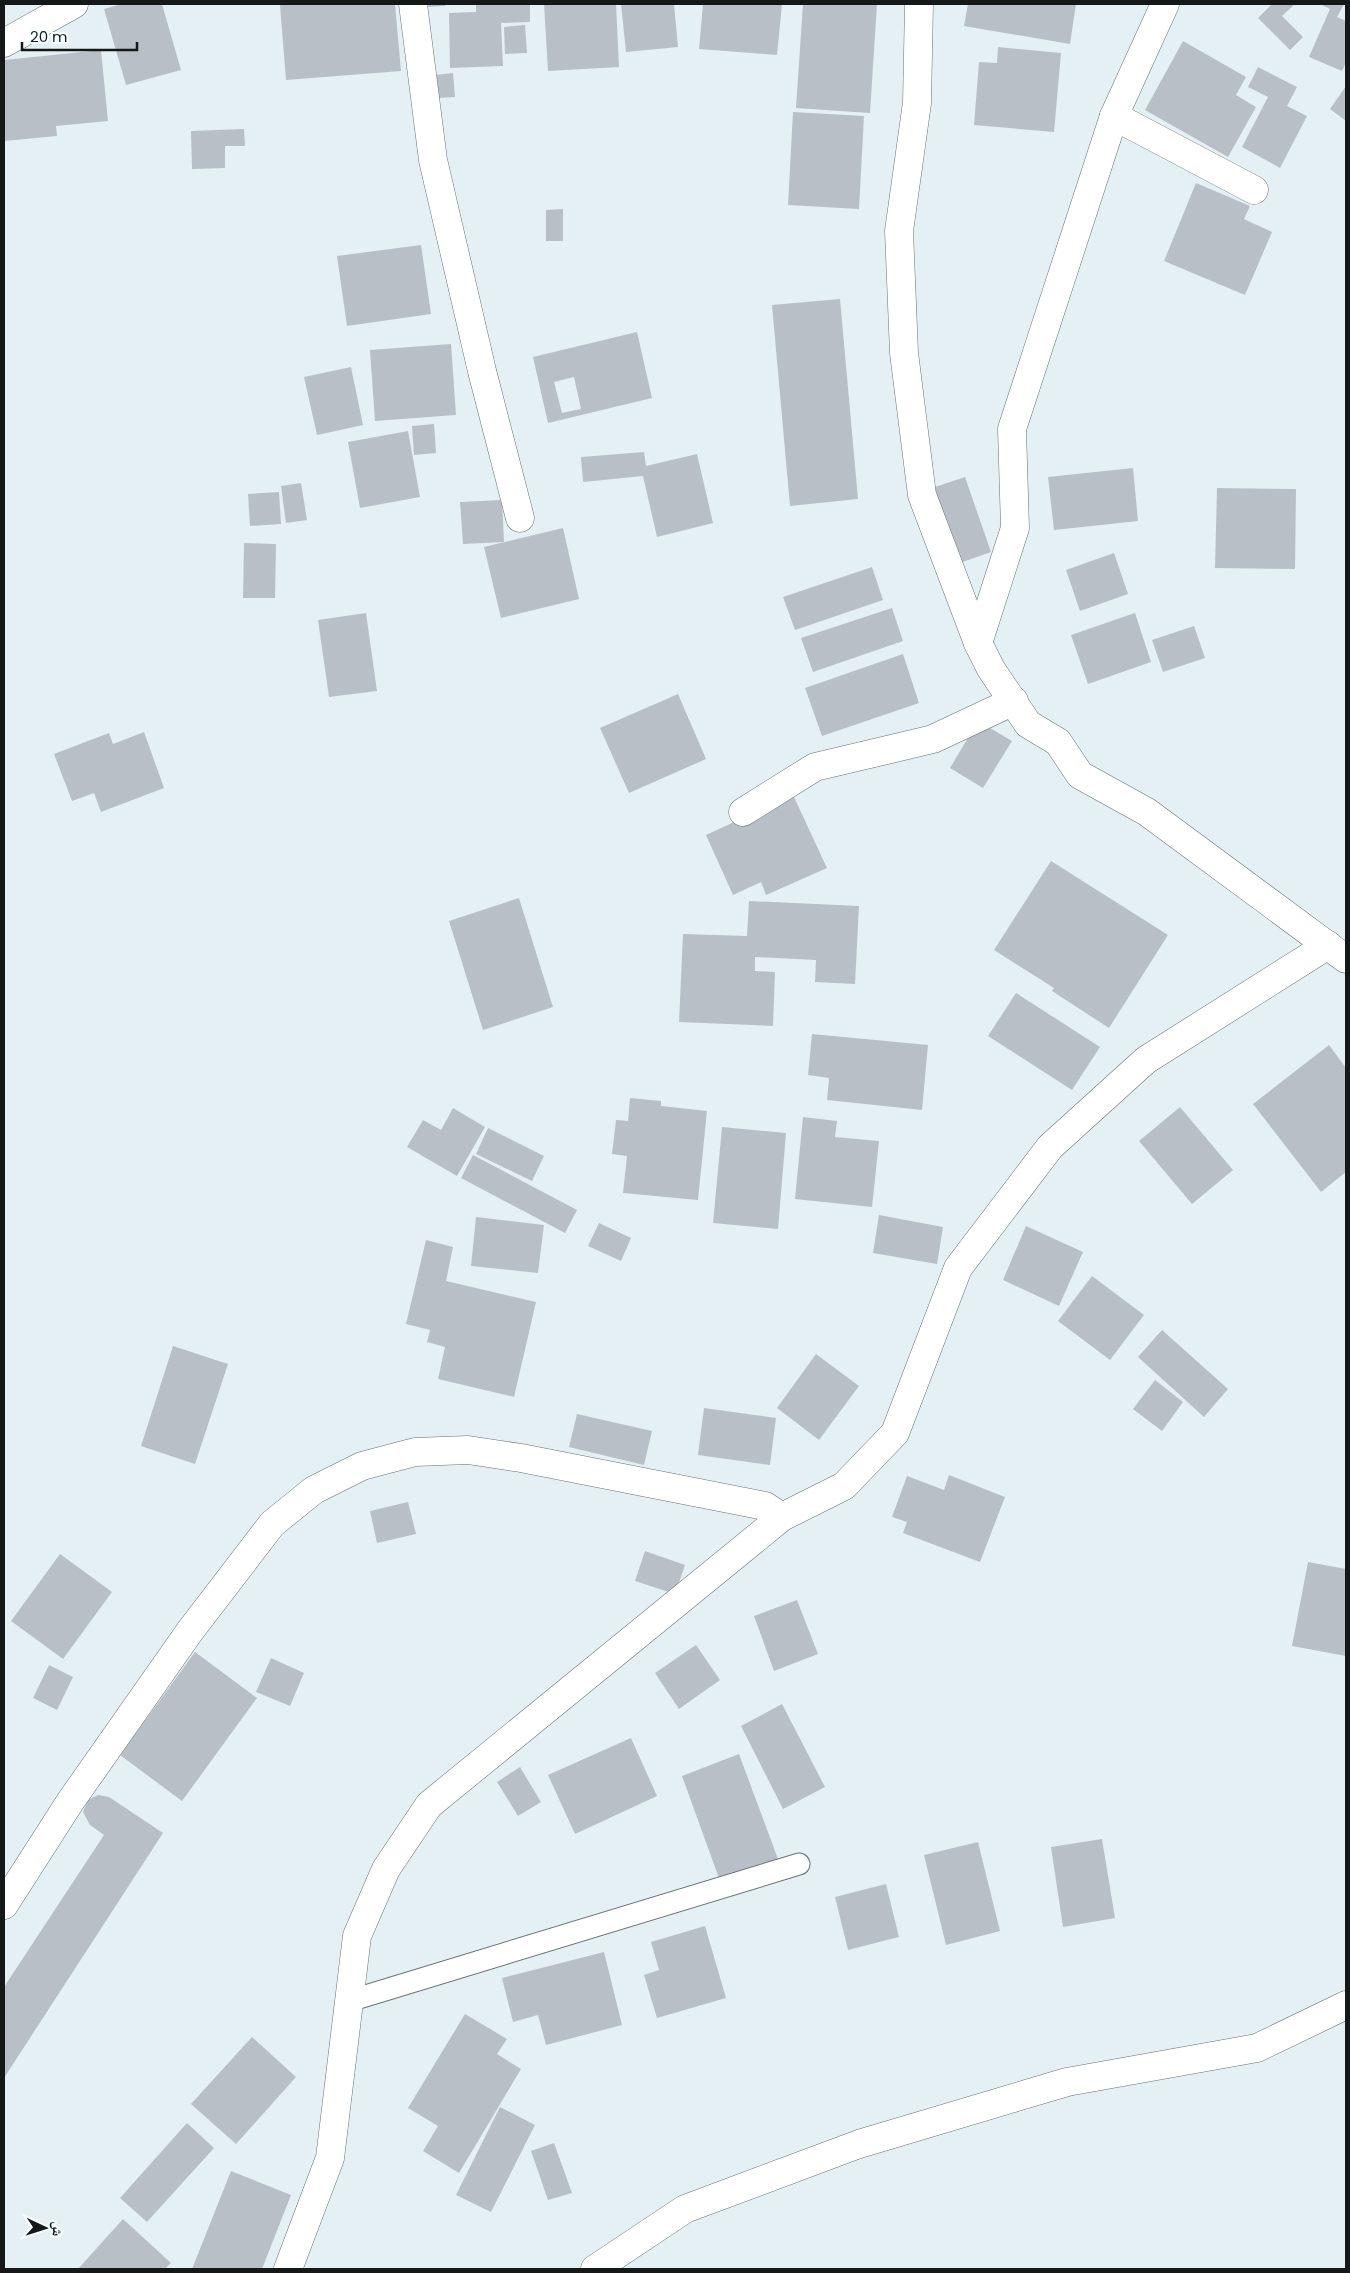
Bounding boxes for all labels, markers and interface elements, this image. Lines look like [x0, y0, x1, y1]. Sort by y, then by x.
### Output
scale bar [22, 20, 138, 52]
text: 20 m [30, 26, 68, 47]
north arrow [20, 2203, 70, 2253]
text: ش [47, 2221, 68, 2237]

